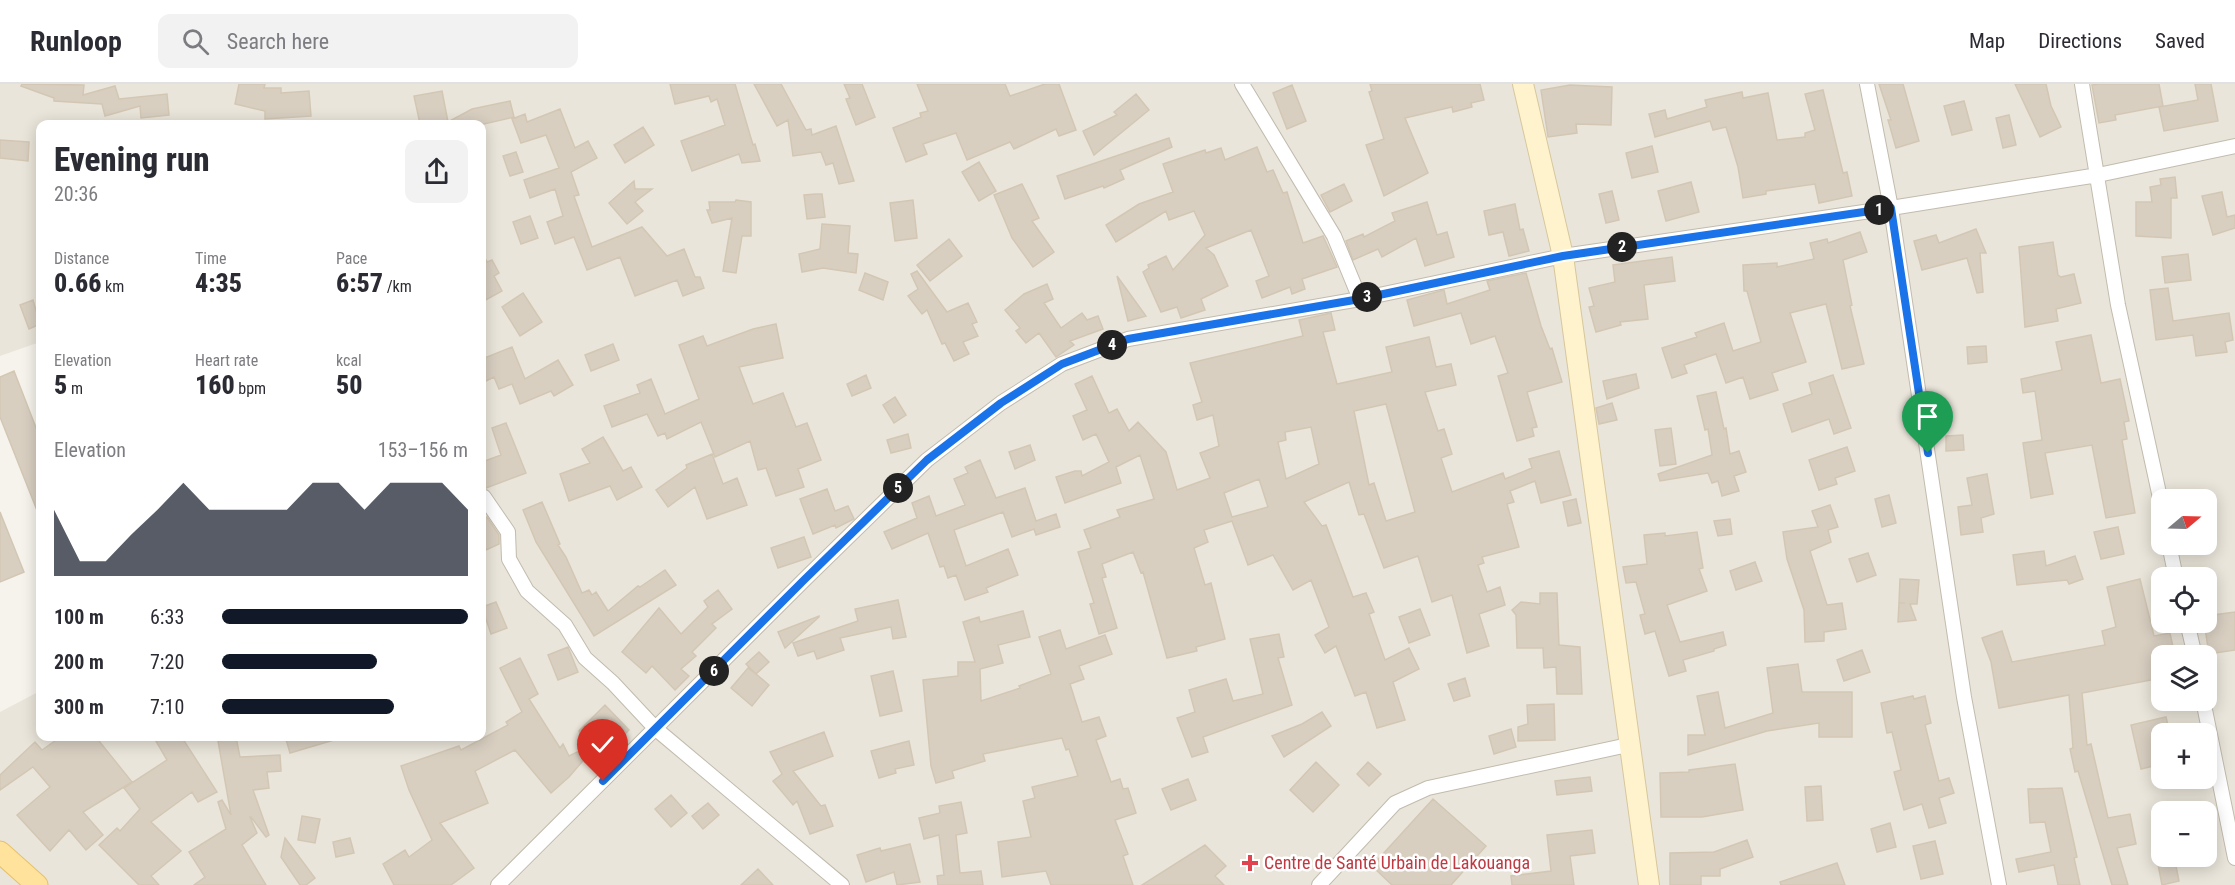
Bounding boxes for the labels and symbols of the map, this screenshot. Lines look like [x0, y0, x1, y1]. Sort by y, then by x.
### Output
pin: 1 [1864, 195, 1894, 225]
pin: 2 [1607, 232, 1637, 262]
pin: 3 [1352, 282, 1382, 312]
pin: 4 [1097, 330, 1127, 360]
pin [1902, 391, 1953, 453]
pin: 5 [883, 473, 913, 503]
north arrow [2151, 489, 2217, 555]
pin: 6 [699, 656, 729, 686]
pin [577, 719, 628, 781]
place label: Centre de Santé Urbain de Lakouanga [1264, 852, 1530, 873]
marker: Centre de Santé Urbain de Lakouanga [1241, 854, 1259, 872]

